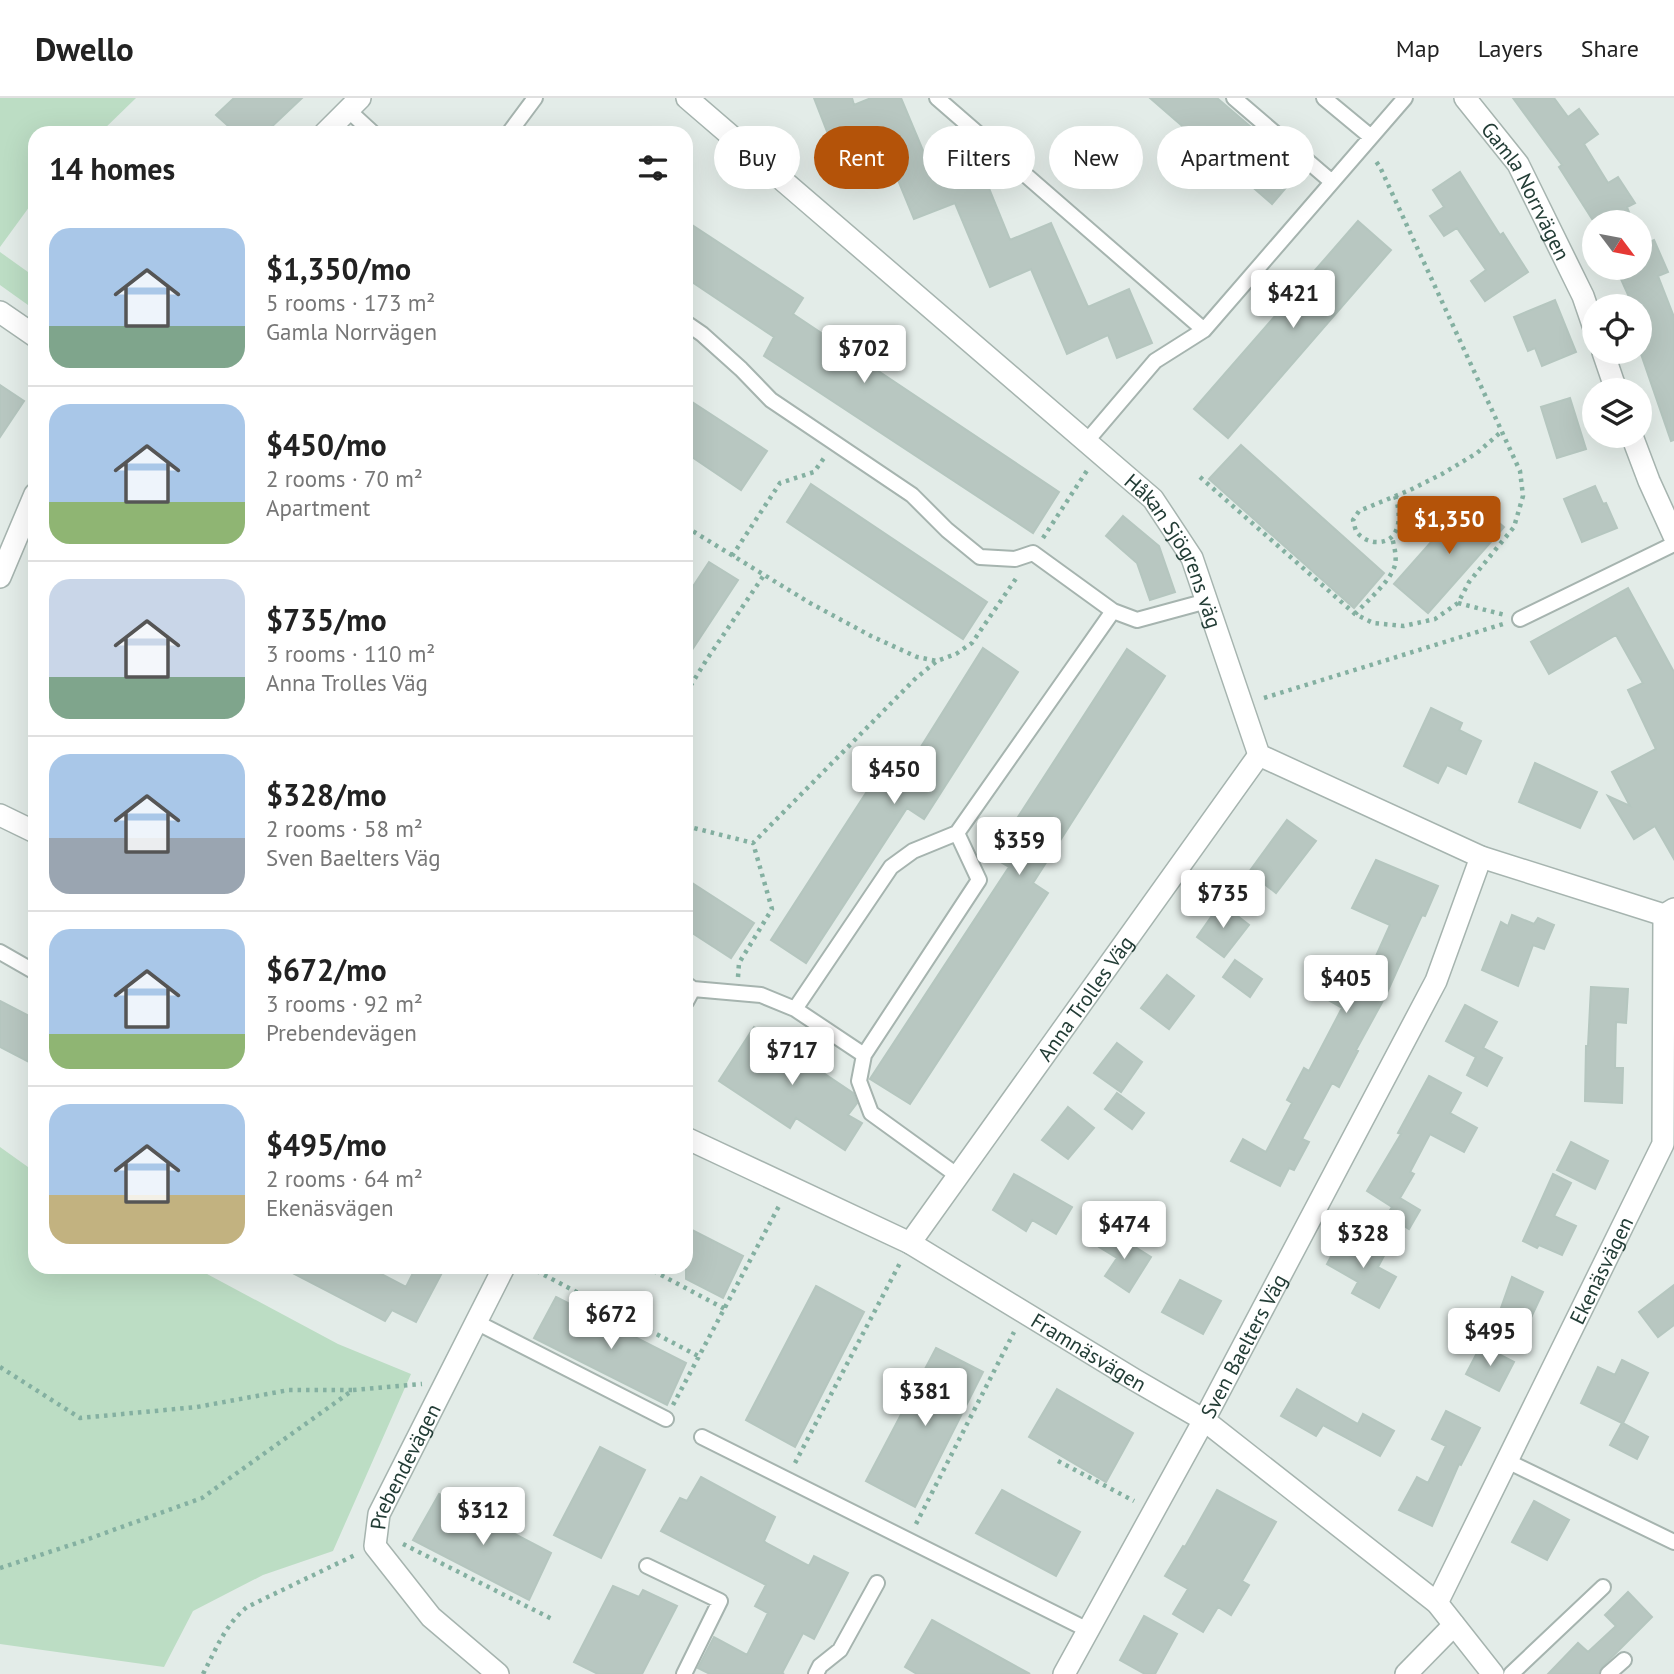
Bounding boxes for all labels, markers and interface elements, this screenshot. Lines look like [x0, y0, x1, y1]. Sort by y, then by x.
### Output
text: Dwello [35, 27, 134, 70]
text: Map [1396, 33, 1440, 64]
text: Layers [1478, 33, 1543, 64]
text: Share [1581, 33, 1639, 64]
street label: Gamla Norrvägen [1476, 116, 1577, 265]
chip: Buy [714, 126, 800, 189]
chip: Rent [814, 126, 909, 189]
chip: Filters [923, 126, 1035, 189]
chip: New [1049, 126, 1143, 189]
chip: Apartment [1157, 126, 1314, 189]
text: 14 homes [49, 149, 175, 188]
icon: filters [634, 149, 672, 187]
north arrow [1582, 210, 1652, 280]
map controls [1582, 210, 1652, 448]
text: $1,350/mo [266, 249, 411, 288]
icon: home [105, 256, 189, 340]
pin: $421 [1252, 271, 1334, 330]
text: $421 [1267, 278, 1319, 307]
text: 5 rooms · 173 m² [266, 288, 435, 317]
button: locate [1582, 294, 1652, 364]
text: Gamla Norrvägen [266, 317, 437, 346]
pin: $702 [823, 326, 905, 385]
text: $702 [838, 333, 890, 362]
button: layers [1582, 378, 1652, 448]
text: $450/mo [266, 425, 387, 464]
icon: home [105, 432, 189, 516]
text: 2 rooms · 70 m² [266, 464, 423, 493]
street label: Håkan Sjögrens väg [1119, 467, 1228, 631]
text: Apartment [266, 493, 370, 522]
pin: $1,350 [1392, 496, 1506, 556]
text: $1,350 [1413, 504, 1485, 533]
text: $735/mo [266, 600, 387, 639]
icon: home [105, 607, 189, 691]
text: 3 rooms · 110 m² [266, 639, 435, 668]
text: Anna Trolles Väg [266, 668, 428, 697]
pin: $450 [853, 746, 935, 806]
text: $450 [868, 754, 920, 783]
text: $328/mo [266, 775, 387, 814]
icon: home [105, 782, 189, 866]
text: 2 rooms · 58 m² [266, 814, 423, 843]
pin: $359 [978, 818, 1060, 877]
text: $359 [993, 825, 1045, 854]
text: Sven Baelters Väg [266, 843, 441, 872]
pin: $735 [1182, 870, 1264, 930]
text: $735 [1197, 878, 1249, 907]
street label: Anna Trolles Väg [1031, 930, 1139, 1066]
text: $672/mo [266, 950, 387, 989]
pin: $405 [1305, 956, 1387, 1015]
icon: home [105, 957, 189, 1041]
text: $405 [1320, 963, 1372, 992]
text: 3 rooms · 92 m² [266, 989, 423, 1018]
text: Prebendevägen [266, 1018, 417, 1047]
pin: $717 [751, 1028, 833, 1087]
text: $717 [766, 1035, 818, 1064]
text: $495/mo [266, 1125, 387, 1164]
icon: home [105, 1132, 189, 1216]
text: 2 rooms · 64 m² [266, 1164, 423, 1193]
text: Ekenäsvägen [266, 1193, 394, 1222]
pin: $474 [1083, 1202, 1165, 1261]
text: $474 [1098, 1209, 1150, 1238]
pin: $328 [1322, 1210, 1404, 1270]
street label: Ekenäsvägen [1563, 1212, 1639, 1328]
text: $328 [1337, 1218, 1389, 1247]
street label: Sven Baelters Väg [1194, 1269, 1292, 1423]
pin: $672 [570, 1292, 652, 1351]
text: $672 [585, 1299, 637, 1328]
street label: Framnäsvägen [1026, 1307, 1152, 1397]
pin: $495 [1449, 1308, 1531, 1368]
text: $495 [1464, 1316, 1516, 1345]
pin: $381 [884, 1368, 966, 1428]
text: $381 [899, 1376, 951, 1405]
street label: Prebendevägen [364, 1399, 446, 1531]
pin: $312 [442, 1488, 524, 1547]
text: $312 [457, 1495, 509, 1524]

